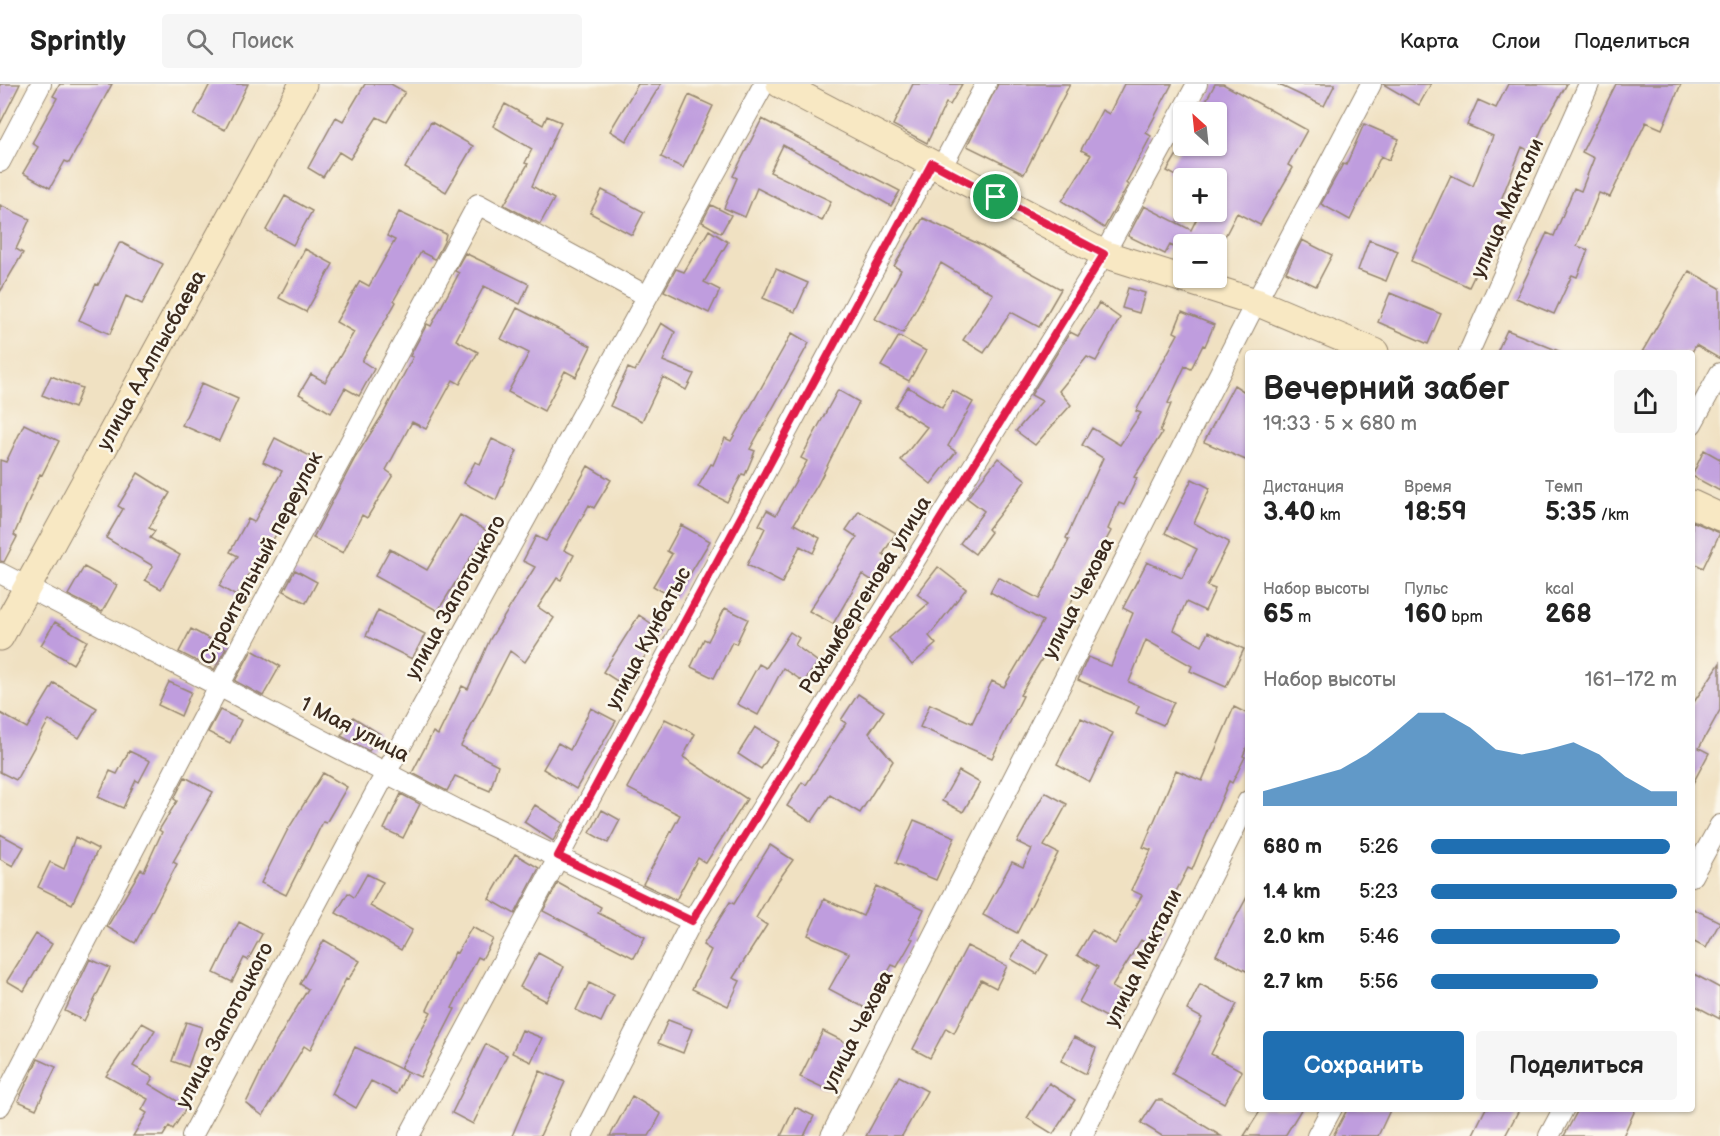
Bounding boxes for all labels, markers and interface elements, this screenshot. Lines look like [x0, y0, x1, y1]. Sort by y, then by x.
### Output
search box [162, 14, 582, 68]
text: Sprintly [30, 25, 126, 58]
icon: search [183, 25, 216, 58]
text: Поиск [231, 28, 294, 55]
text: Карта [1400, 29, 1459, 54]
text: Слои [1492, 29, 1541, 54]
text: Поделиться [1574, 29, 1690, 54]
north arrow [1173, 102, 1227, 156]
map controls [1173, 102, 1227, 288]
street label: улица Мактали [1465, 134, 1549, 282]
button: + [1173, 168, 1227, 222]
pin [970, 171, 1021, 222]
icon: arrive [979, 180, 1012, 213]
button: − [1173, 234, 1227, 288]
street label: улица А.Алпысбаева [92, 265, 212, 455]
text: Вечерний забег [1263, 369, 1510, 409]
button: share [1614, 370, 1677, 433]
text: 19:33 · 5 × 680 m [1263, 412, 1417, 436]
street label: Строительный переулок [195, 447, 328, 669]
text: Дистанция [1263, 478, 1344, 497]
text: Время [1404, 478, 1452, 497]
text: Темп [1545, 478, 1583, 497]
street label: Рахымбергенова улица [794, 491, 937, 699]
text: 3.40 [1263, 497, 1315, 528]
text: 18:59 [1404, 497, 1467, 528]
text: 5:35 [1545, 497, 1596, 528]
text: km [1315, 506, 1341, 525]
text: /km [1596, 506, 1629, 525]
street label: улица Запотоцкого [400, 511, 511, 684]
street label: улица Чехова [1037, 533, 1120, 663]
street label: улица Кунбатыс [600, 563, 697, 714]
text: Набор высоты [1263, 580, 1370, 599]
text: Пульс [1404, 580, 1448, 599]
text: kcal [1545, 580, 1574, 599]
text: 65 [1263, 599, 1294, 630]
text: 160 [1404, 599, 1447, 630]
text: 268 [1545, 599, 1592, 630]
text: m [1294, 608, 1311, 627]
text: bpm [1447, 608, 1483, 627]
text: Набор высоты [1263, 668, 1396, 692]
text: 161–172 m [1585, 668, 1677, 692]
street label: 1 Мая улица [296, 691, 414, 768]
text: 680 m [1263, 835, 1322, 859]
text: 5:26 [1359, 835, 1399, 859]
text: 1.4 km [1263, 880, 1321, 904]
text: 5:23 [1359, 880, 1398, 904]
street label: улица Мактали [1099, 885, 1188, 1031]
text: 2.0 km [1263, 925, 1325, 949]
text: 5:46 [1359, 925, 1399, 949]
street label: улица Запотоцкого [170, 938, 279, 1112]
street label: улица Чехова [816, 966, 899, 1096]
text: 2.7 km [1263, 970, 1323, 994]
text: 5:56 [1359, 970, 1398, 994]
button: Сохранить [1263, 1031, 1464, 1100]
button: Поделиться [1476, 1031, 1677, 1100]

